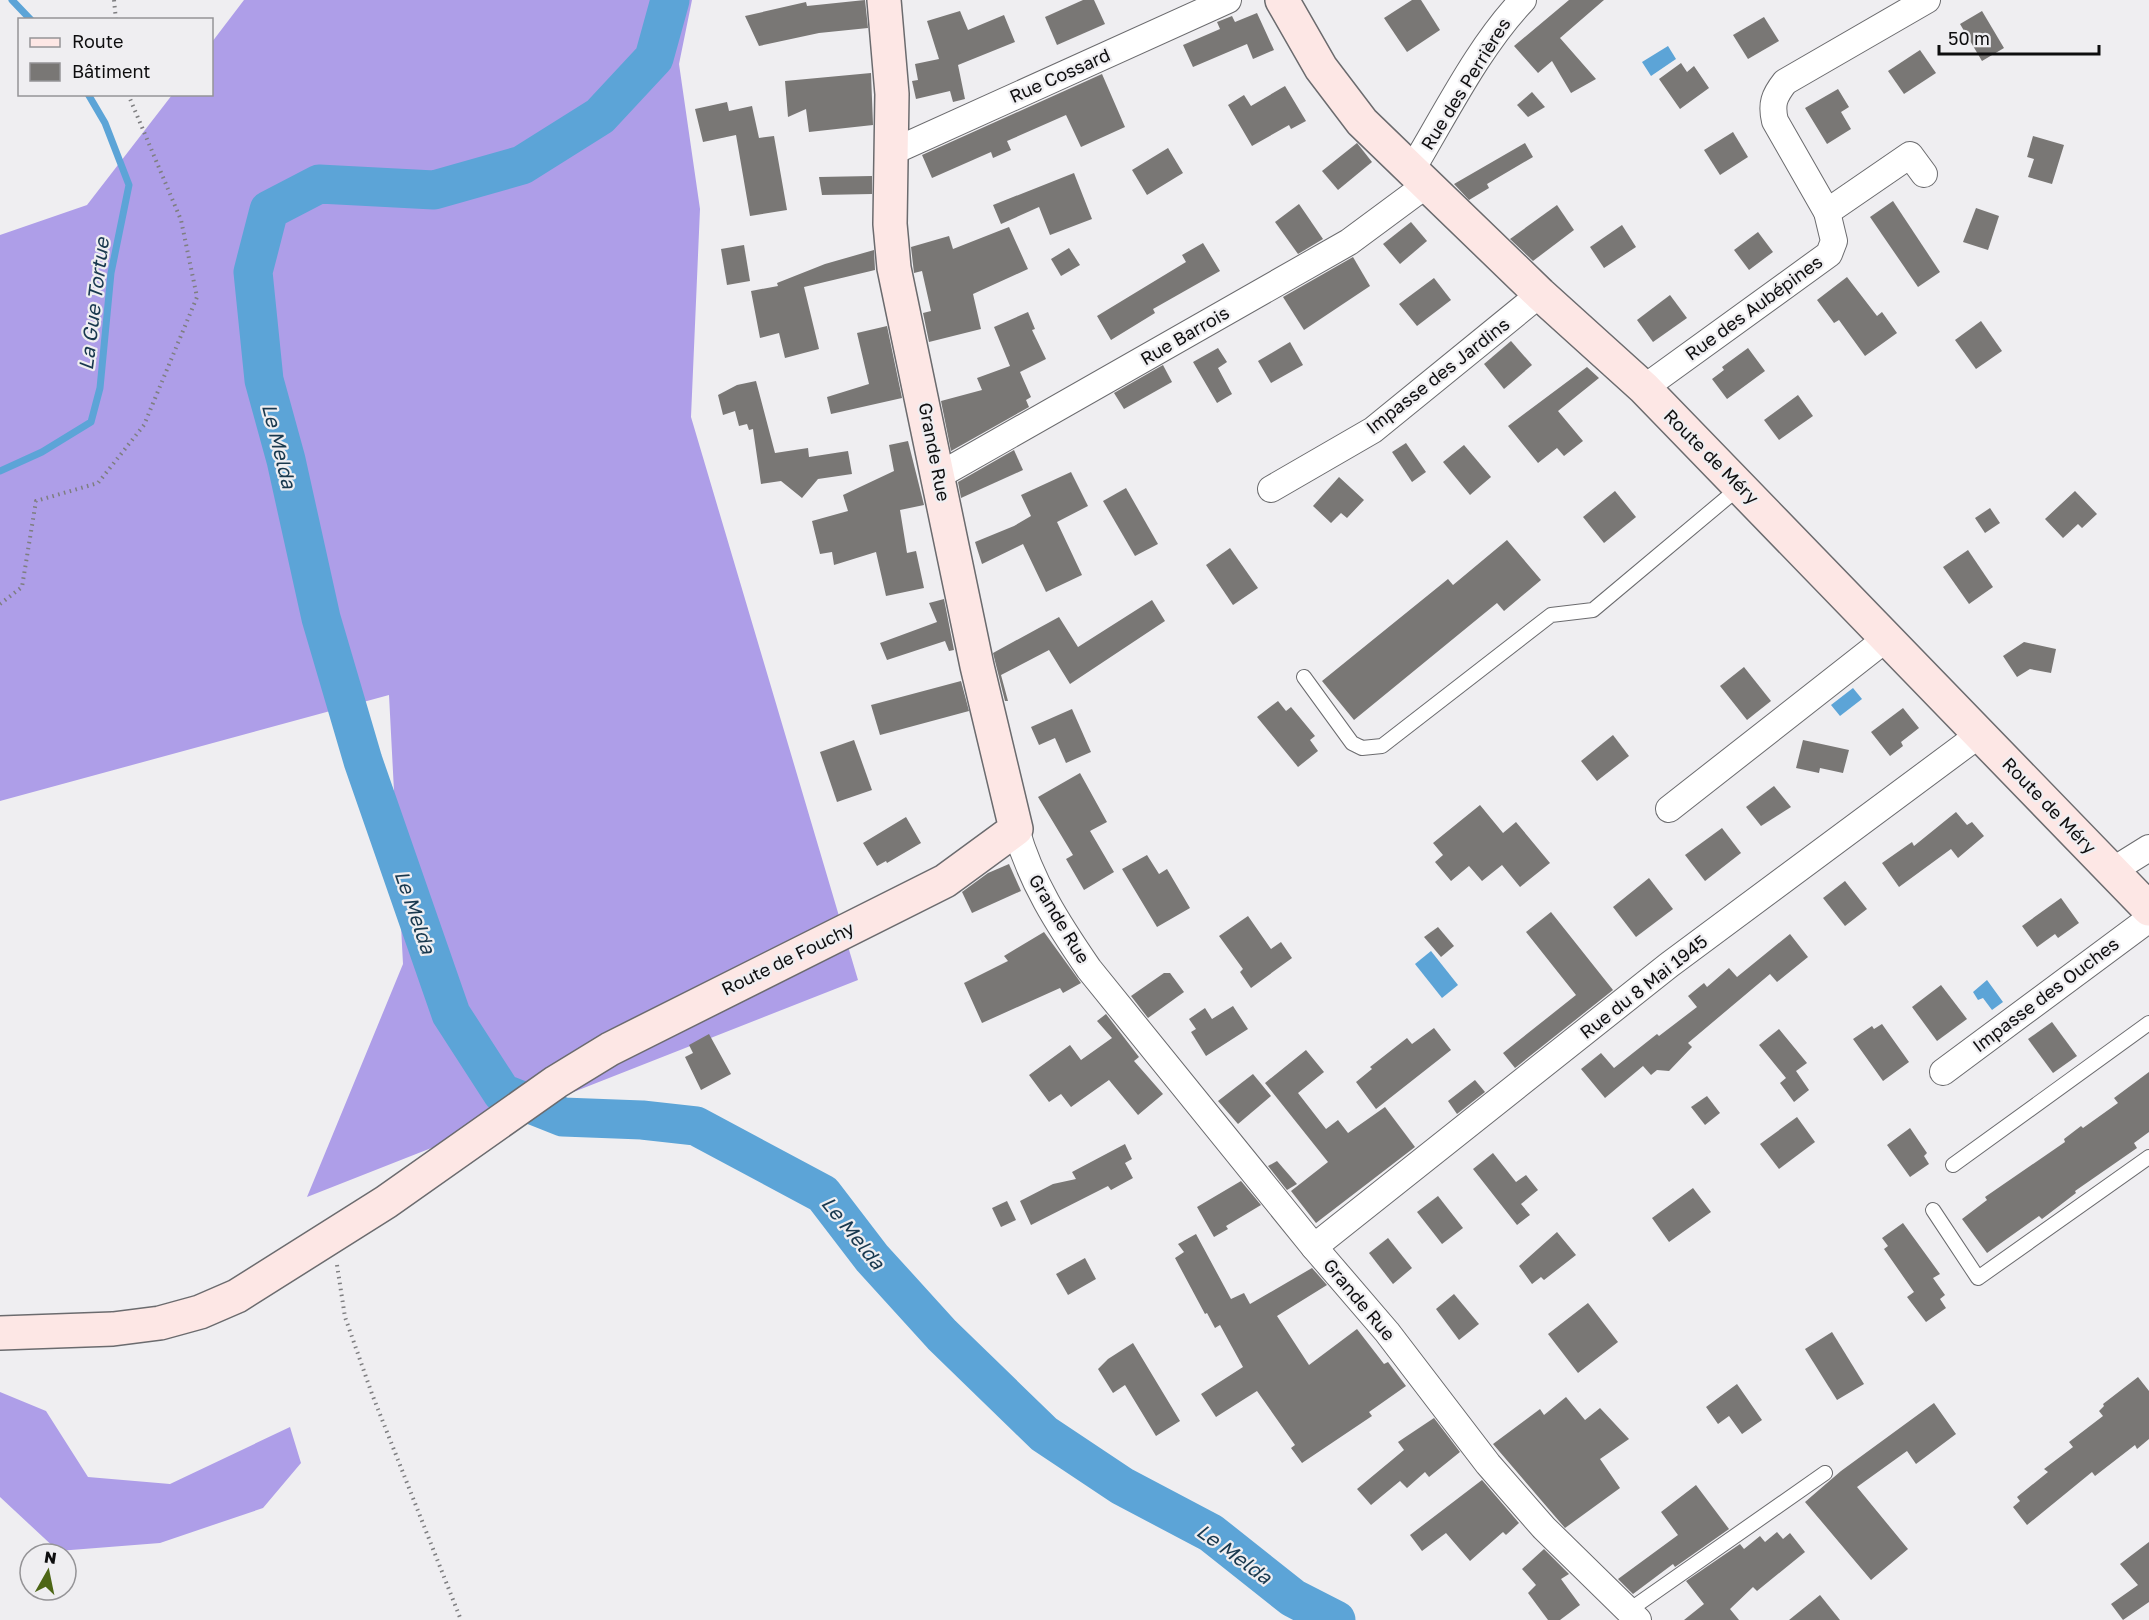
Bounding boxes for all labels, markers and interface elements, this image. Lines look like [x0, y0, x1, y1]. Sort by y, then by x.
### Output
street label: Rue des Perrières [1416, 13, 1515, 154]
legend [18, 18, 213, 96]
scale bar [1939, 18, 2100, 56]
text: 50 m [1948, 27, 1990, 49]
text: Route [72, 30, 123, 52]
street label: Rue Cossard [1006, 43, 1113, 107]
text: Bâtiment [72, 60, 151, 82]
water label: La Gue Tortue [73, 235, 113, 371]
street label: Rue des Aubépines [1680, 250, 1826, 364]
street label: Rue Barrois [1136, 301, 1233, 369]
street label: Impasse des Jardins [1361, 312, 1513, 438]
water label: Le Melda [258, 401, 302, 491]
street label: Grande Rue [915, 401, 955, 503]
street label: Route de Méry [1660, 404, 1764, 508]
street label: Route de Méry [1998, 753, 2101, 858]
water label: Le Melda [391, 867, 442, 957]
street label: Grande Rue [1025, 870, 1095, 967]
street label: Route de Fouchy [718, 916, 857, 1000]
street label: Rue du 8 Mai 1945 [1575, 930, 1711, 1043]
street label: Impasse des Ouches [1968, 932, 2123, 1056]
water label: Le Melda [817, 1191, 891, 1274]
street label: Grande Rue [1319, 1254, 1400, 1345]
water label: Le Melda [1193, 1518, 1277, 1589]
north arrow [18, 1542, 78, 1602]
text: N [43, 1546, 58, 1568]

